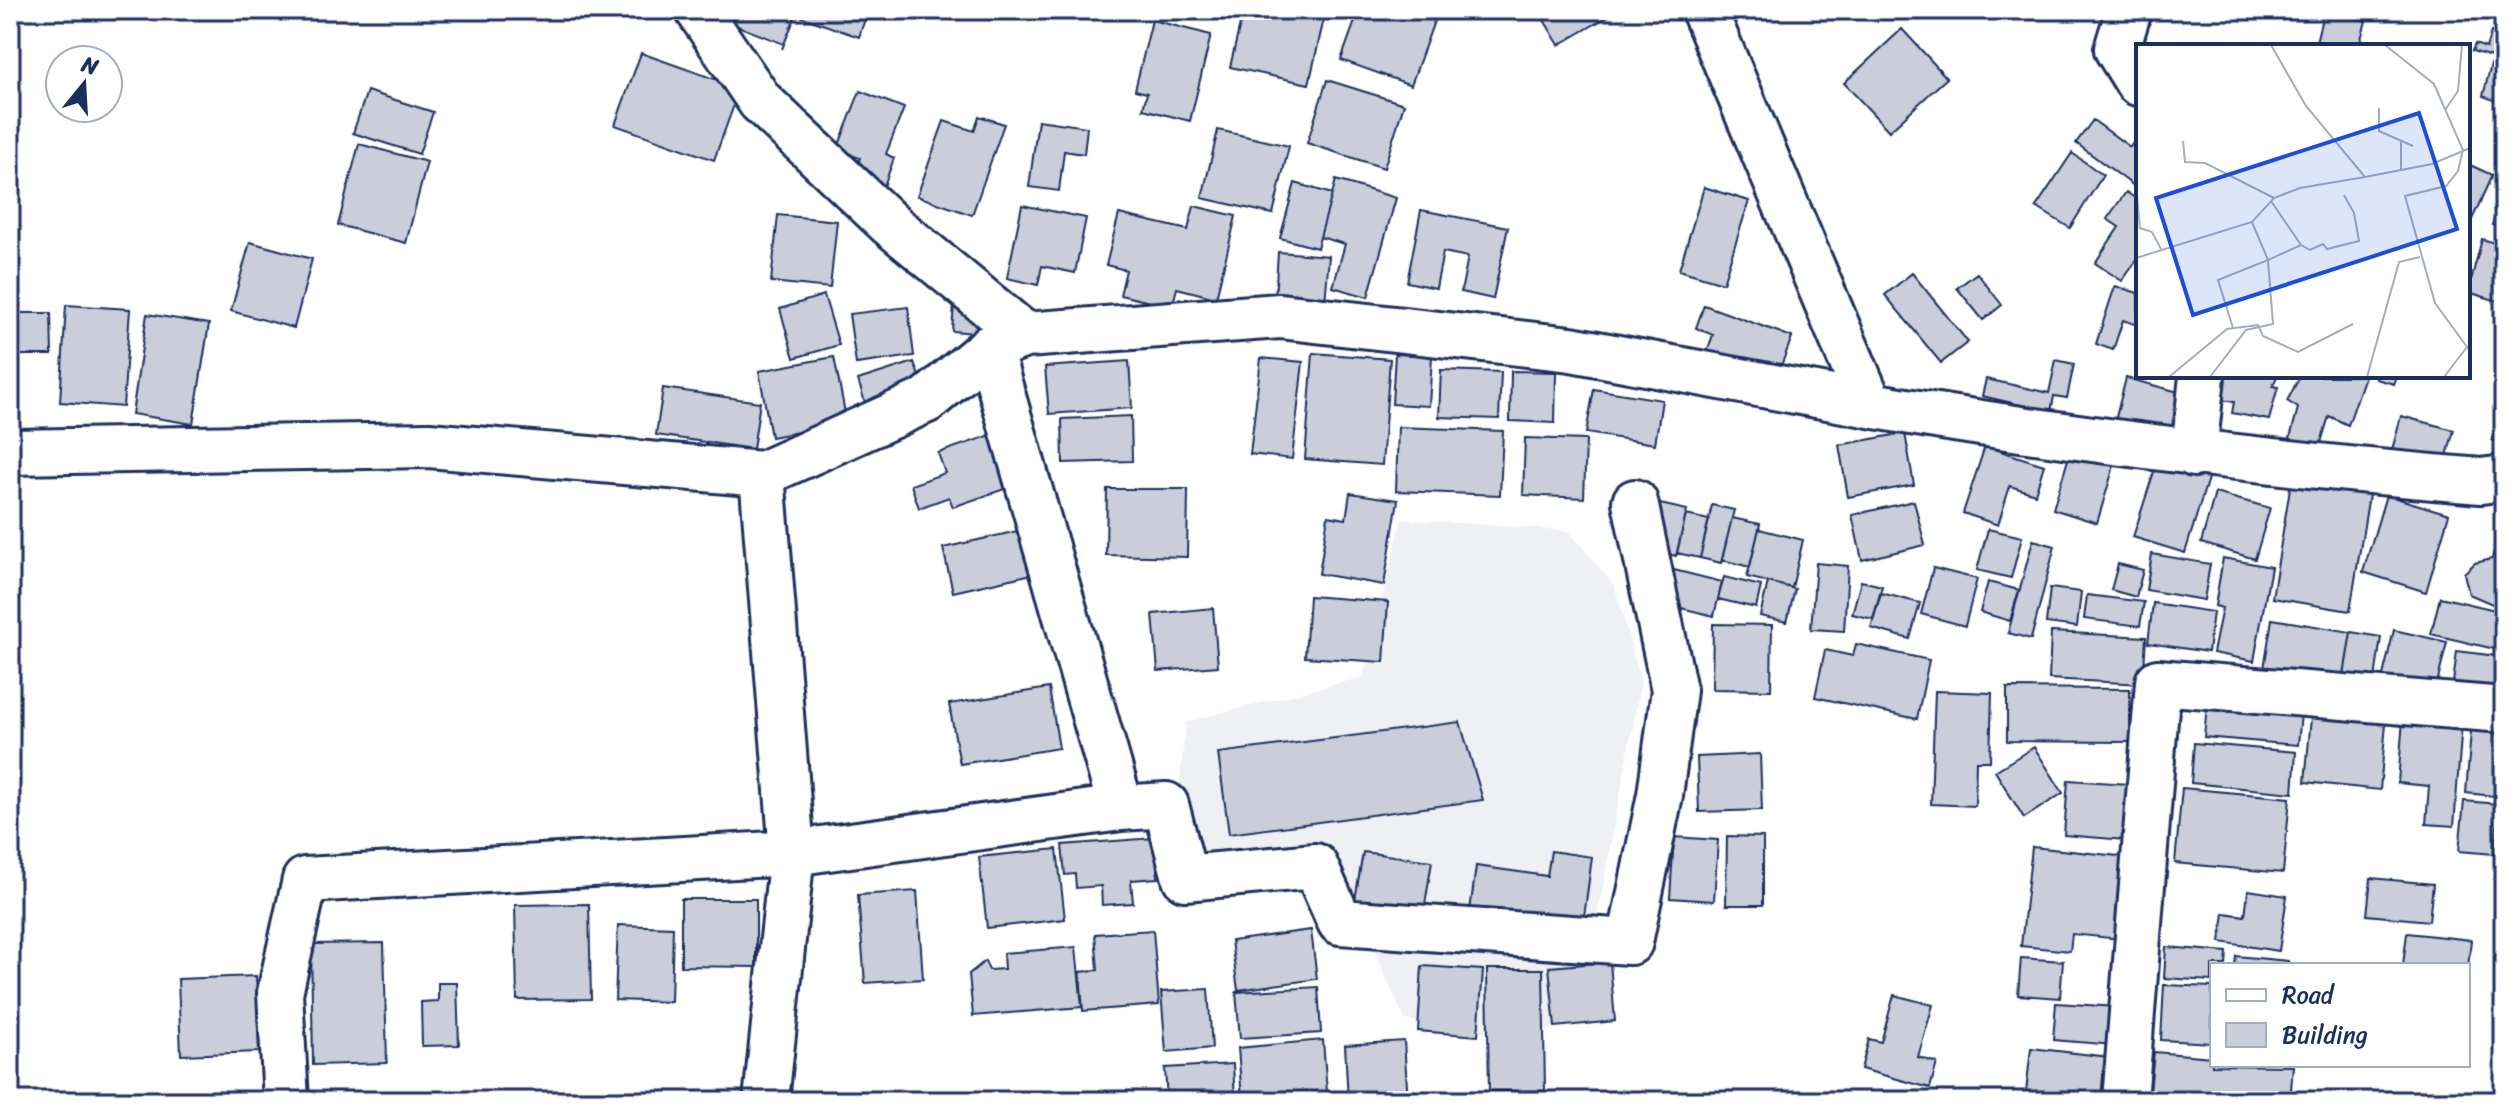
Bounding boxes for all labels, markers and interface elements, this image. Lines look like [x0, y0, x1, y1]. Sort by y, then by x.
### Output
north arrow [44, 44, 124, 124]
text: N [76, 44, 104, 87]
inset map [2136, 44, 2470, 378]
legend [2210, 963, 2470, 1067]
text: Road [2282, 974, 2336, 1016]
text: Building [2282, 1014, 2368, 1056]

